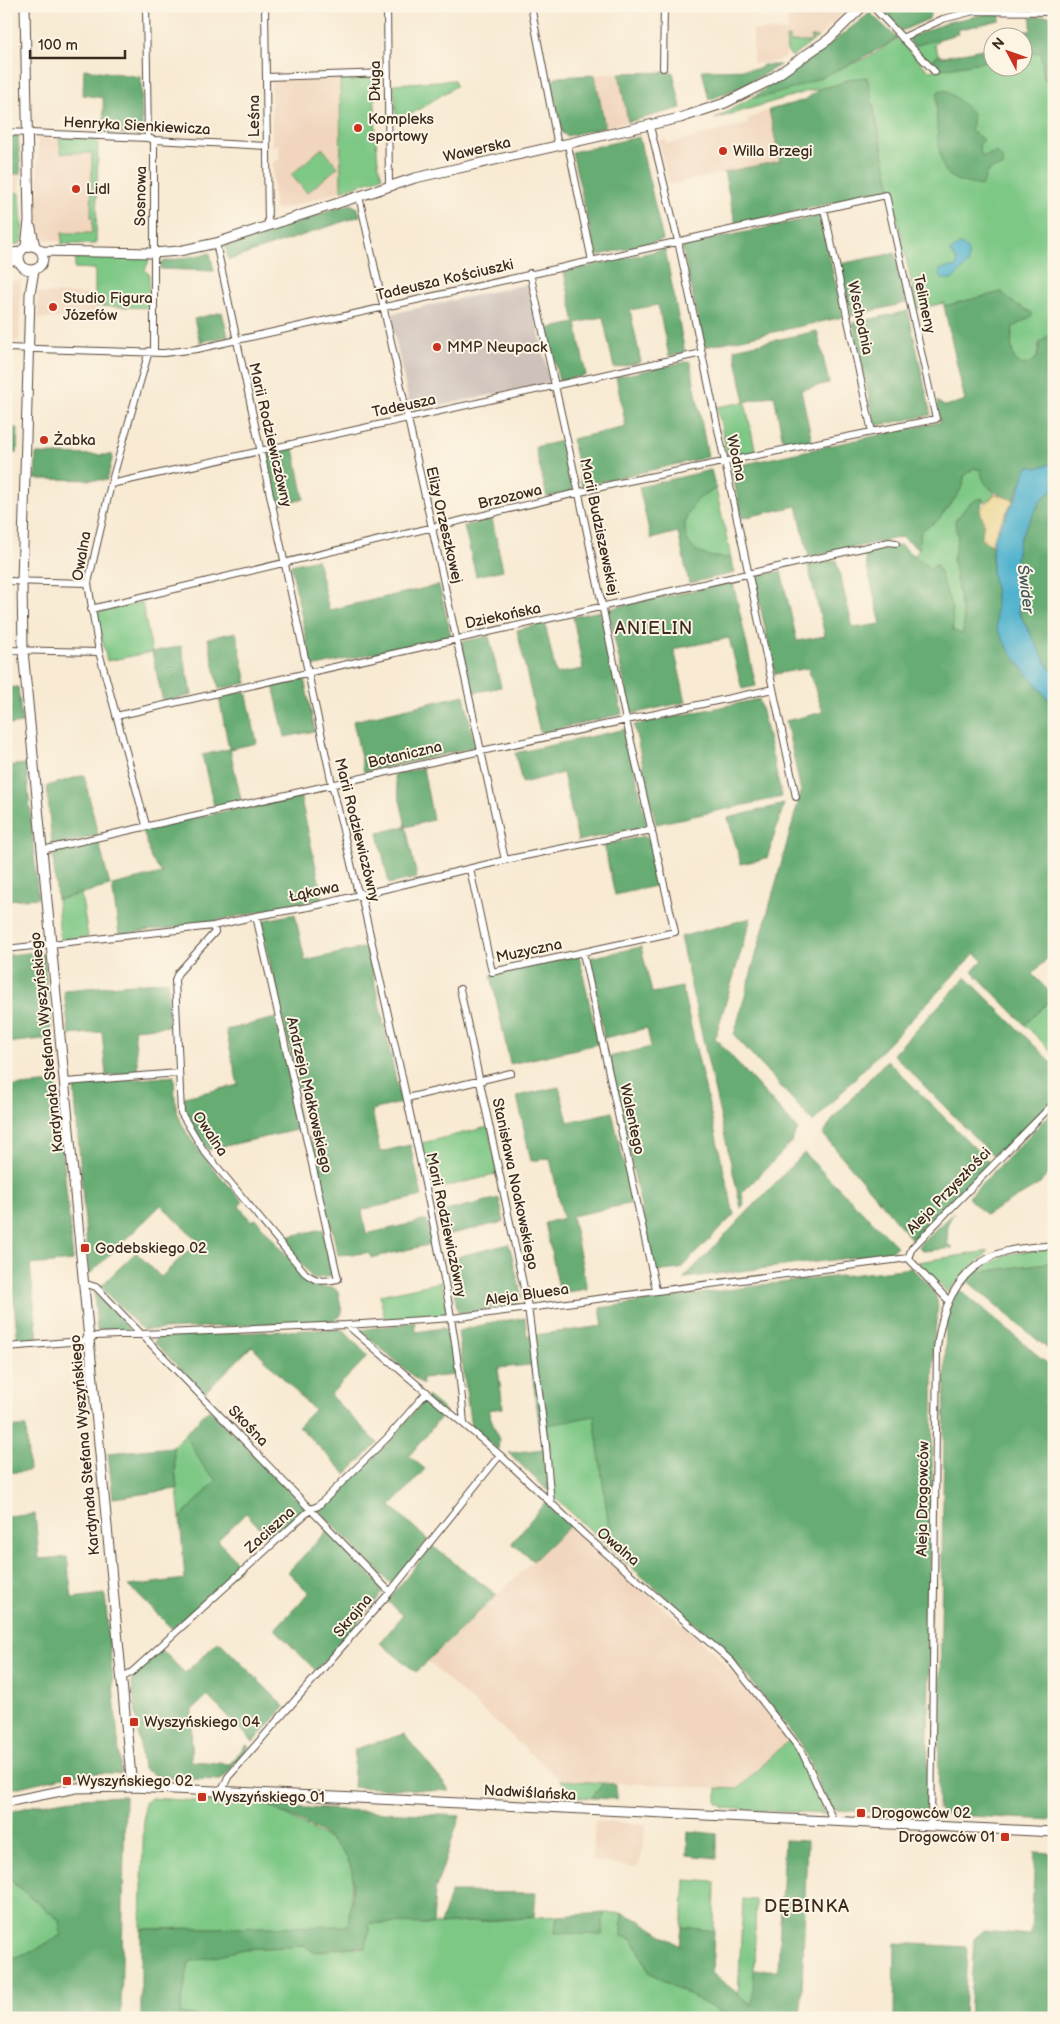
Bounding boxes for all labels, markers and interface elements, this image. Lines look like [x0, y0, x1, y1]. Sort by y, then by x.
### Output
scale bar [30, 28, 125, 60]
north arrow [982, 28, 1032, 78]
text: N [989, 34, 1008, 53]
text: 100 m [38, 36, 78, 55]
street label: Długa [366, 60, 385, 102]
street label: Leśna [245, 95, 264, 137]
place label: Kompleks sportowy [368, 110, 435, 146]
street label: Henryka Sienkiewicza [63, 113, 211, 139]
marker: Kompleks sportowy [352, 122, 364, 134]
street label: Wawerska [441, 133, 513, 167]
place label: Willa Brzegi [733, 142, 813, 161]
marker: Willa Brzegi [717, 145, 729, 157]
street label: Sosnowa [131, 166, 151, 226]
place label: Lidl [86, 180, 110, 199]
marker: Lidl [70, 183, 82, 195]
street label: Tadeusza Kościuszki [374, 255, 516, 305]
street label: Telimeny [908, 273, 940, 335]
street label: Wschodnia [843, 279, 877, 357]
place label: Studio Figura Józefów [63, 289, 153, 325]
marker: Studio Figura Józefów [47, 301, 59, 313]
place label: MMP Neupack [447, 338, 548, 357]
marker: MMP Neupack [431, 341, 443, 353]
street label: Marii Rodziewiczówny [244, 361, 296, 509]
street label: Tadeusza [370, 390, 438, 422]
place label: Żabka [53, 431, 96, 450]
street label: Wodna [722, 433, 750, 483]
marker: Żabka [38, 434, 50, 446]
street label: Marii Budziszewskiej [575, 457, 623, 597]
street label: Elizy Orzeszkowej [421, 465, 467, 585]
street label: Brzozowa [476, 480, 544, 514]
street label: Owalna [68, 530, 96, 582]
water label: Świder [1013, 563, 1040, 616]
street label: Dziekońska [463, 599, 543, 633]
district label: ANIELIN [615, 618, 693, 639]
street label: Botaniczna [366, 737, 444, 773]
street label: Marii Rodziewiczówny [330, 756, 384, 904]
street label: Łąkowa [287, 877, 341, 907]
street label: Kardynała Stefana Wyszyńskiego [26, 931, 68, 1153]
street label: Muzyczna [494, 935, 564, 967]
street label: Andrzeja Małkowskiego [282, 1015, 336, 1175]
street label: Walentego [615, 1082, 649, 1156]
street label: Stanisława Noakowskiego [488, 1096, 542, 1272]
street label: Owalna [188, 1108, 232, 1160]
street label: Aleja Przyszłości [903, 1143, 995, 1239]
street label: Marii Rodziewiczówny [421, 1151, 471, 1299]
place label: Godebskiego 02 [95, 1239, 207, 1258]
marker: Godebskiego 02 [79, 1242, 91, 1254]
street label: Aleja Bluesa [484, 1280, 570, 1310]
street label: Kardynała Stefana Wyszyńskiego [66, 1334, 104, 1556]
street label: Skośna [224, 1401, 272, 1451]
street label: Aleja Drogowców [912, 1441, 934, 1557]
street label: Zaciszna [240, 1503, 299, 1558]
street label: Owalna [593, 1524, 643, 1570]
street label: Skrajna [329, 1591, 377, 1641]
place label: Wyszyńskiego 04 [144, 1713, 260, 1732]
marker: Wyszyńskiego 04 [128, 1716, 140, 1728]
place label: Wyszyńskiego 02 [77, 1772, 193, 1791]
marker: Wyszyńskiego 02 [61, 1775, 73, 1787]
street label: Nadwiślańska [483, 1781, 577, 1805]
place label: Wyszyńskiego 01 [212, 1788, 325, 1807]
marker: Wyszyńskiego 01 [196, 1791, 208, 1803]
place label: Drogowców 02 [871, 1804, 971, 1823]
marker: Drogowców 02 [855, 1807, 867, 1819]
place label: Drogowców 01 [898, 1828, 995, 1847]
marker: Drogowców 01 [999, 1831, 1011, 1843]
district label: DĘBINKA [764, 1896, 850, 1917]

